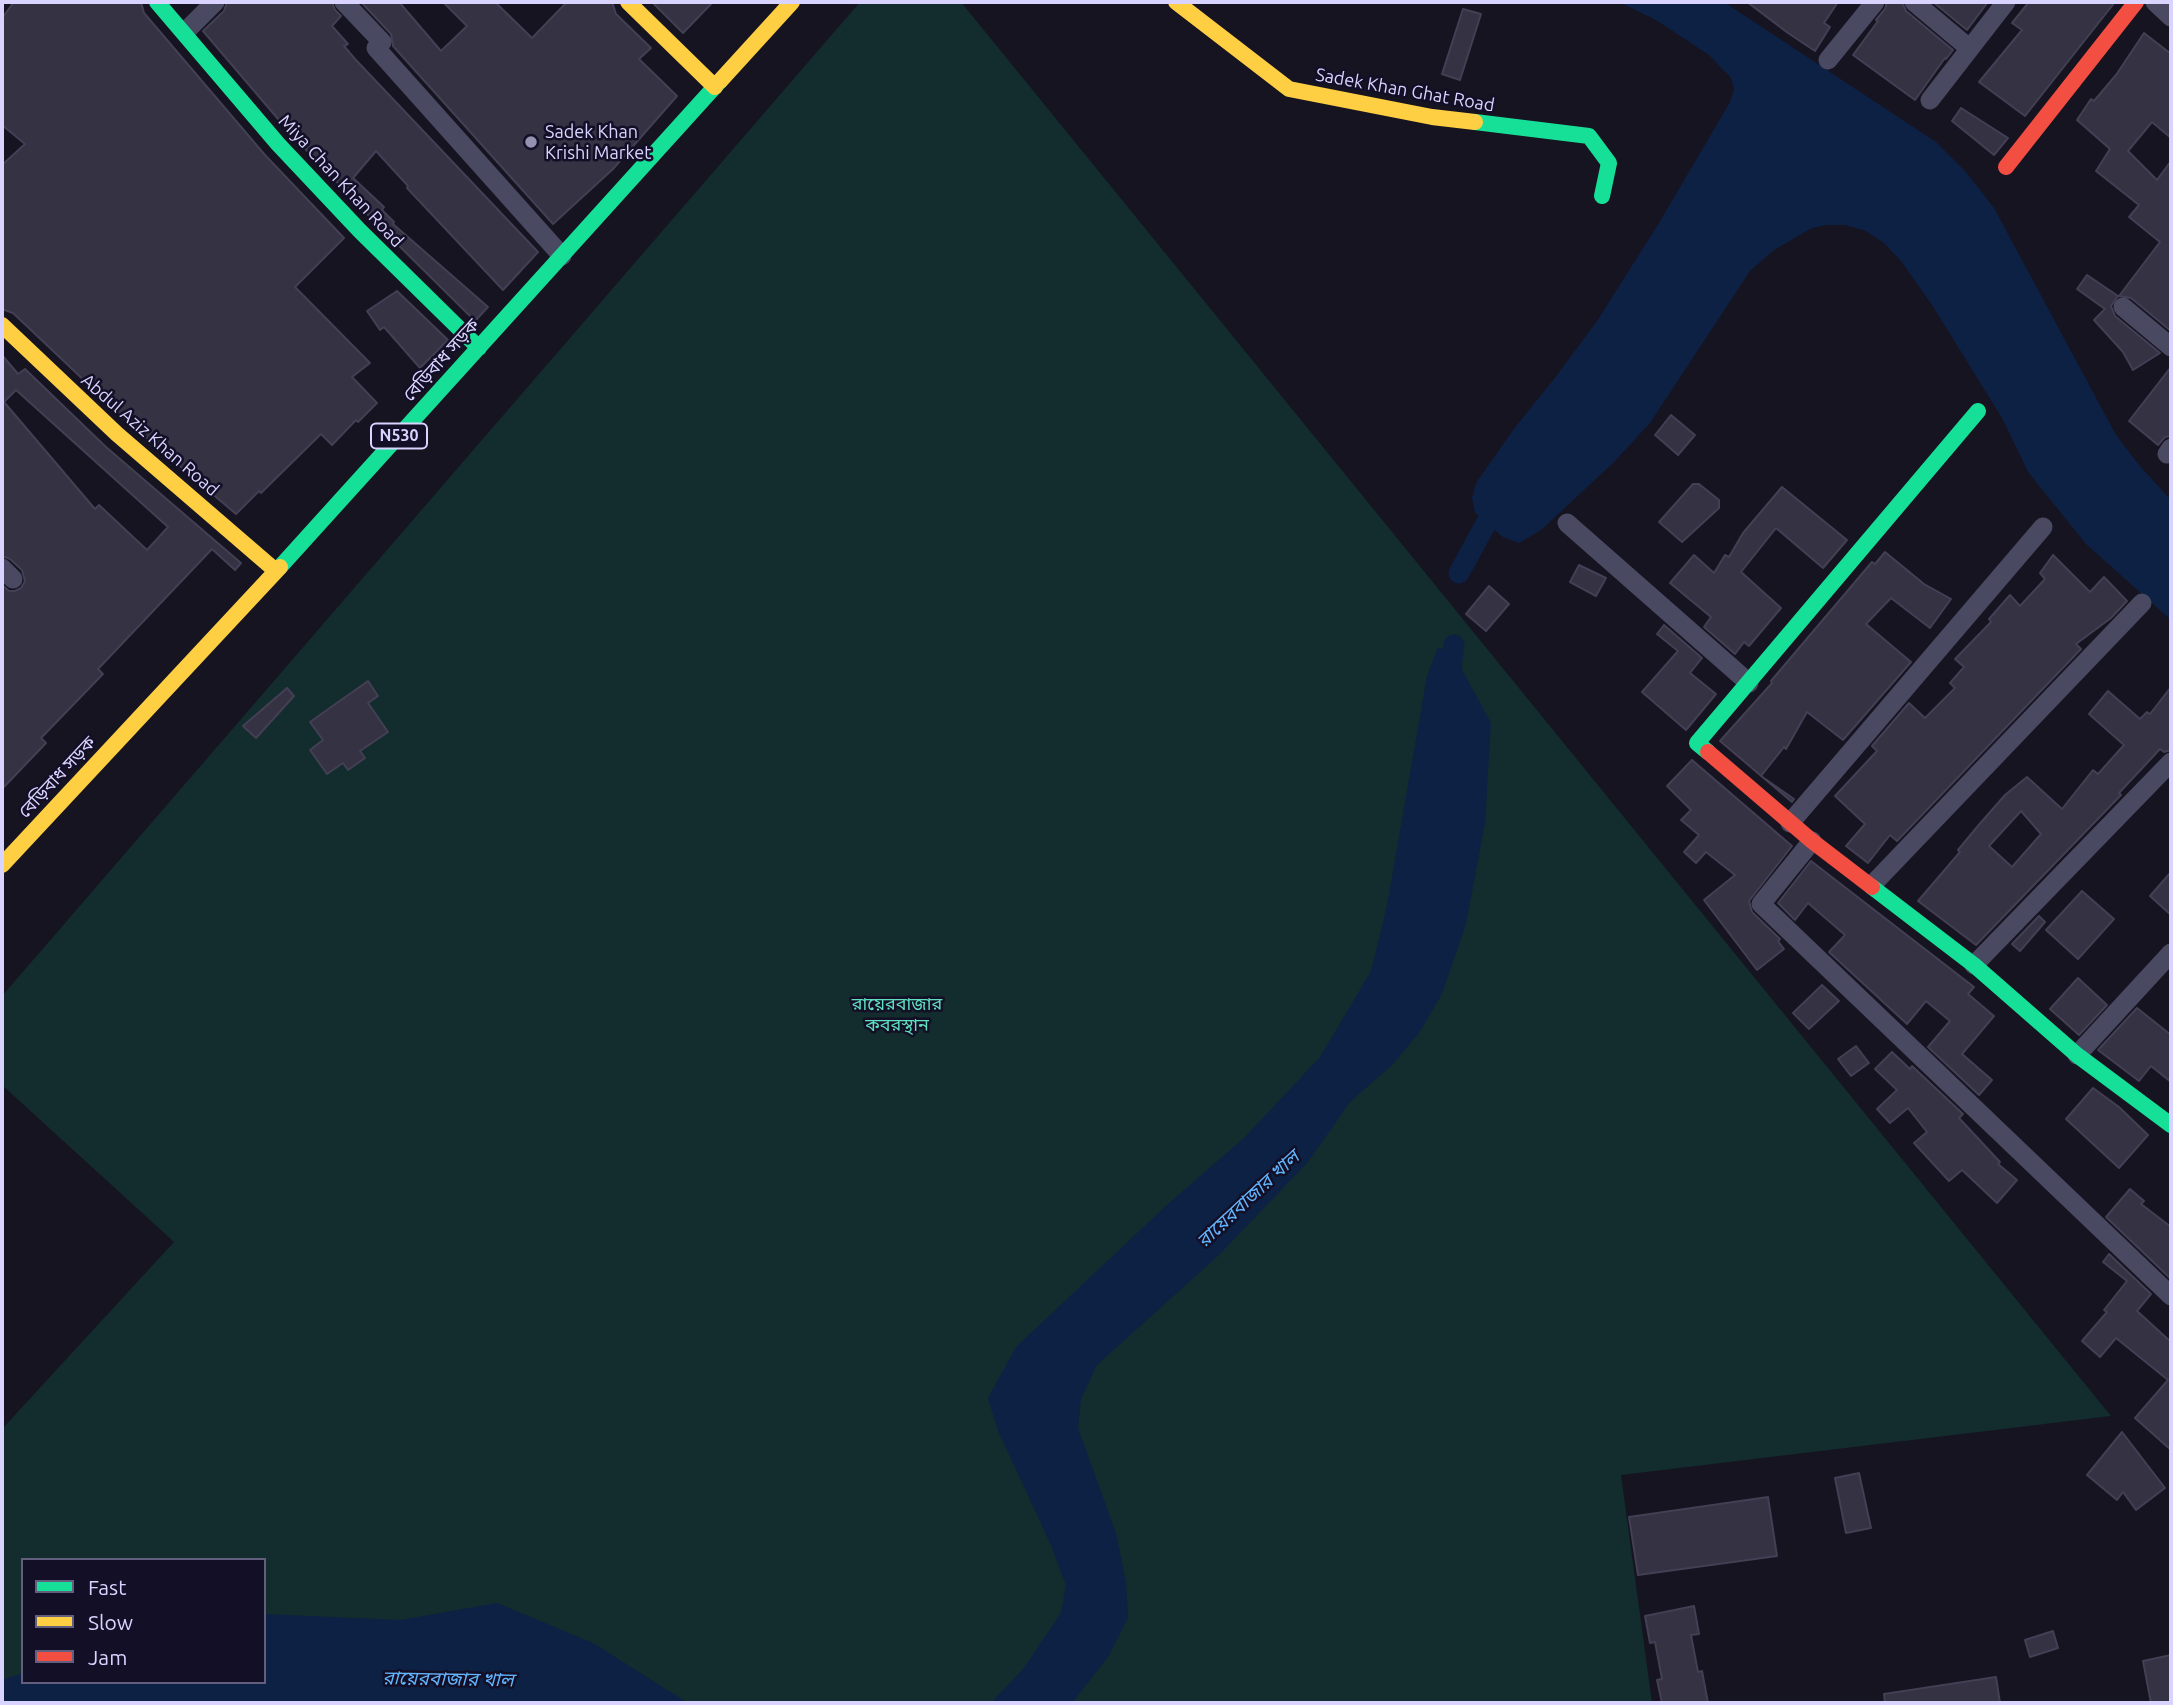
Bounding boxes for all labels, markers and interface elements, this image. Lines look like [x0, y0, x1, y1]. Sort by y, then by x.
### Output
street label: Sadek Khan Ghat Road [1314, 64, 1496, 116]
street label: Miya Chan Khan Road [274, 110, 408, 252]
place label: Sadek Khan Krishi Market [545, 121, 651, 164]
marker: Sadek Khan Krishi Market [523, 134, 539, 150]
street label: বেড়িবাধ সড়ক [398, 314, 484, 406]
street label: Abdul Aziz Khan Road [77, 369, 223, 501]
road number: N530 [371, 424, 427, 448]
street label: বেড়িবাধ সড়ক [14, 732, 100, 822]
park label: রায়েরবাজার কবরস্থান [852, 993, 942, 1036]
water label: রায়েরবাজার খাল [1192, 1146, 1304, 1252]
legend [21, 1558, 266, 1684]
text: Fast [88, 1575, 126, 1599]
text: Slow [88, 1610, 133, 1634]
text: Jam [88, 1645, 127, 1669]
water label: রায়েরবাজার খাল [382, 1666, 514, 1692]

